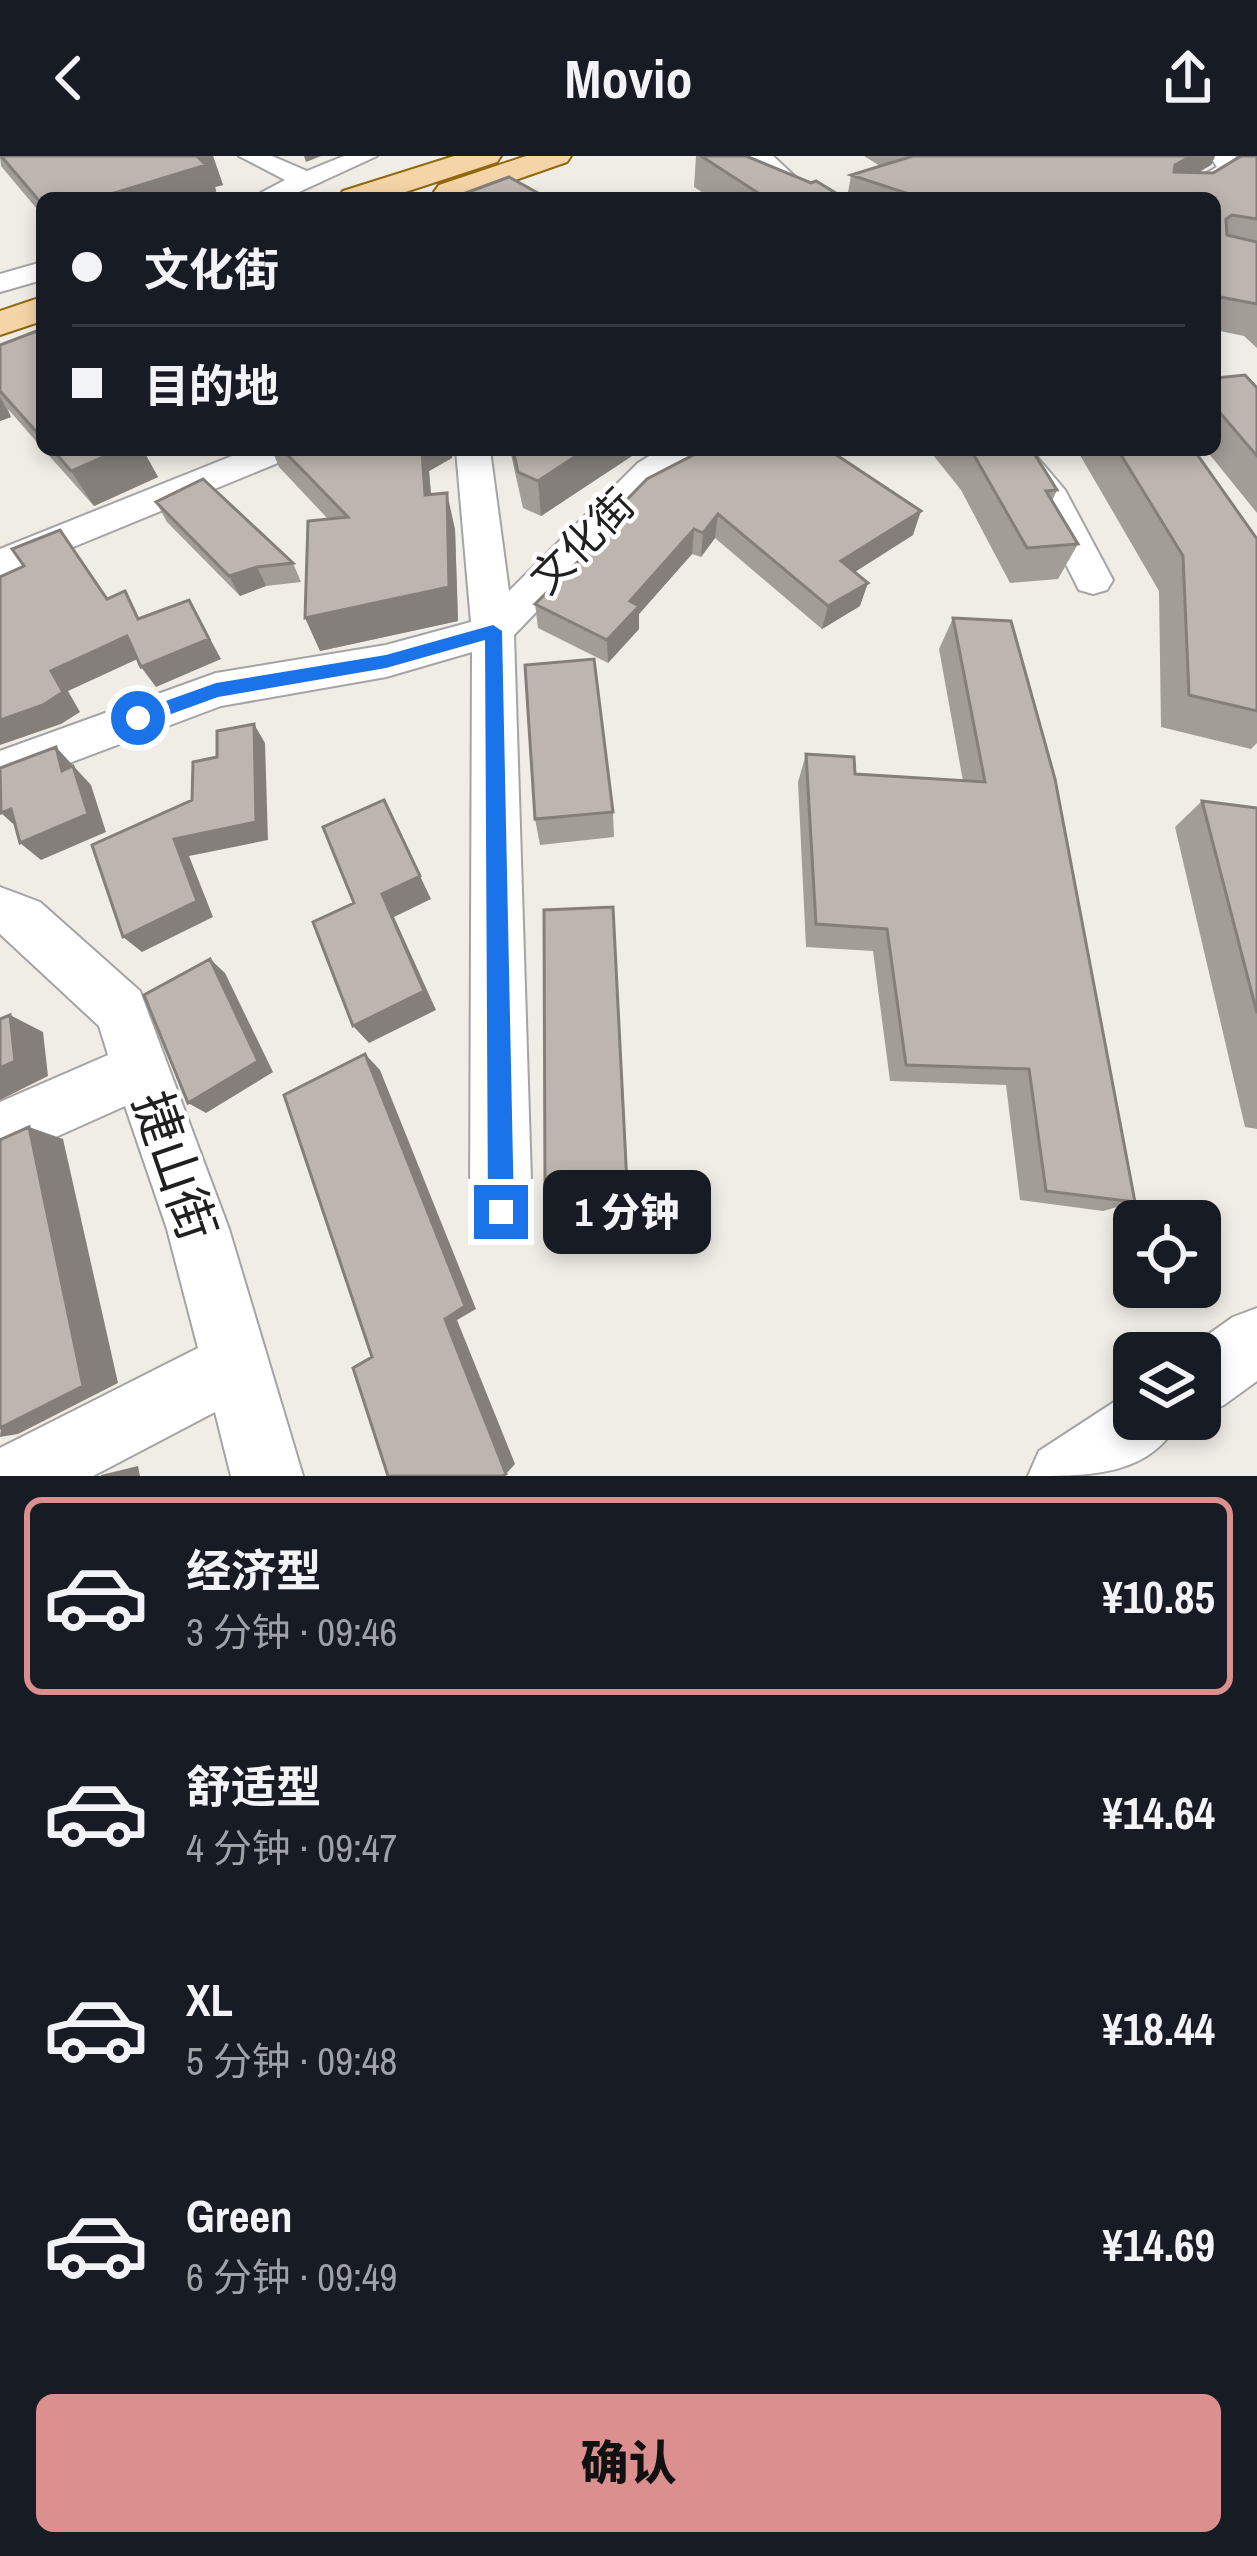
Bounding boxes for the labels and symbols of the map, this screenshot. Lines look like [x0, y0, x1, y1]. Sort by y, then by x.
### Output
street label: 文化街 [518, 477, 646, 605]
route start [111, 691, 165, 745]
street label: 捷山街 [118, 1082, 233, 1249]
callout: 1 分钟 [543, 1170, 711, 1254]
route end [474, 1185, 528, 1239]

